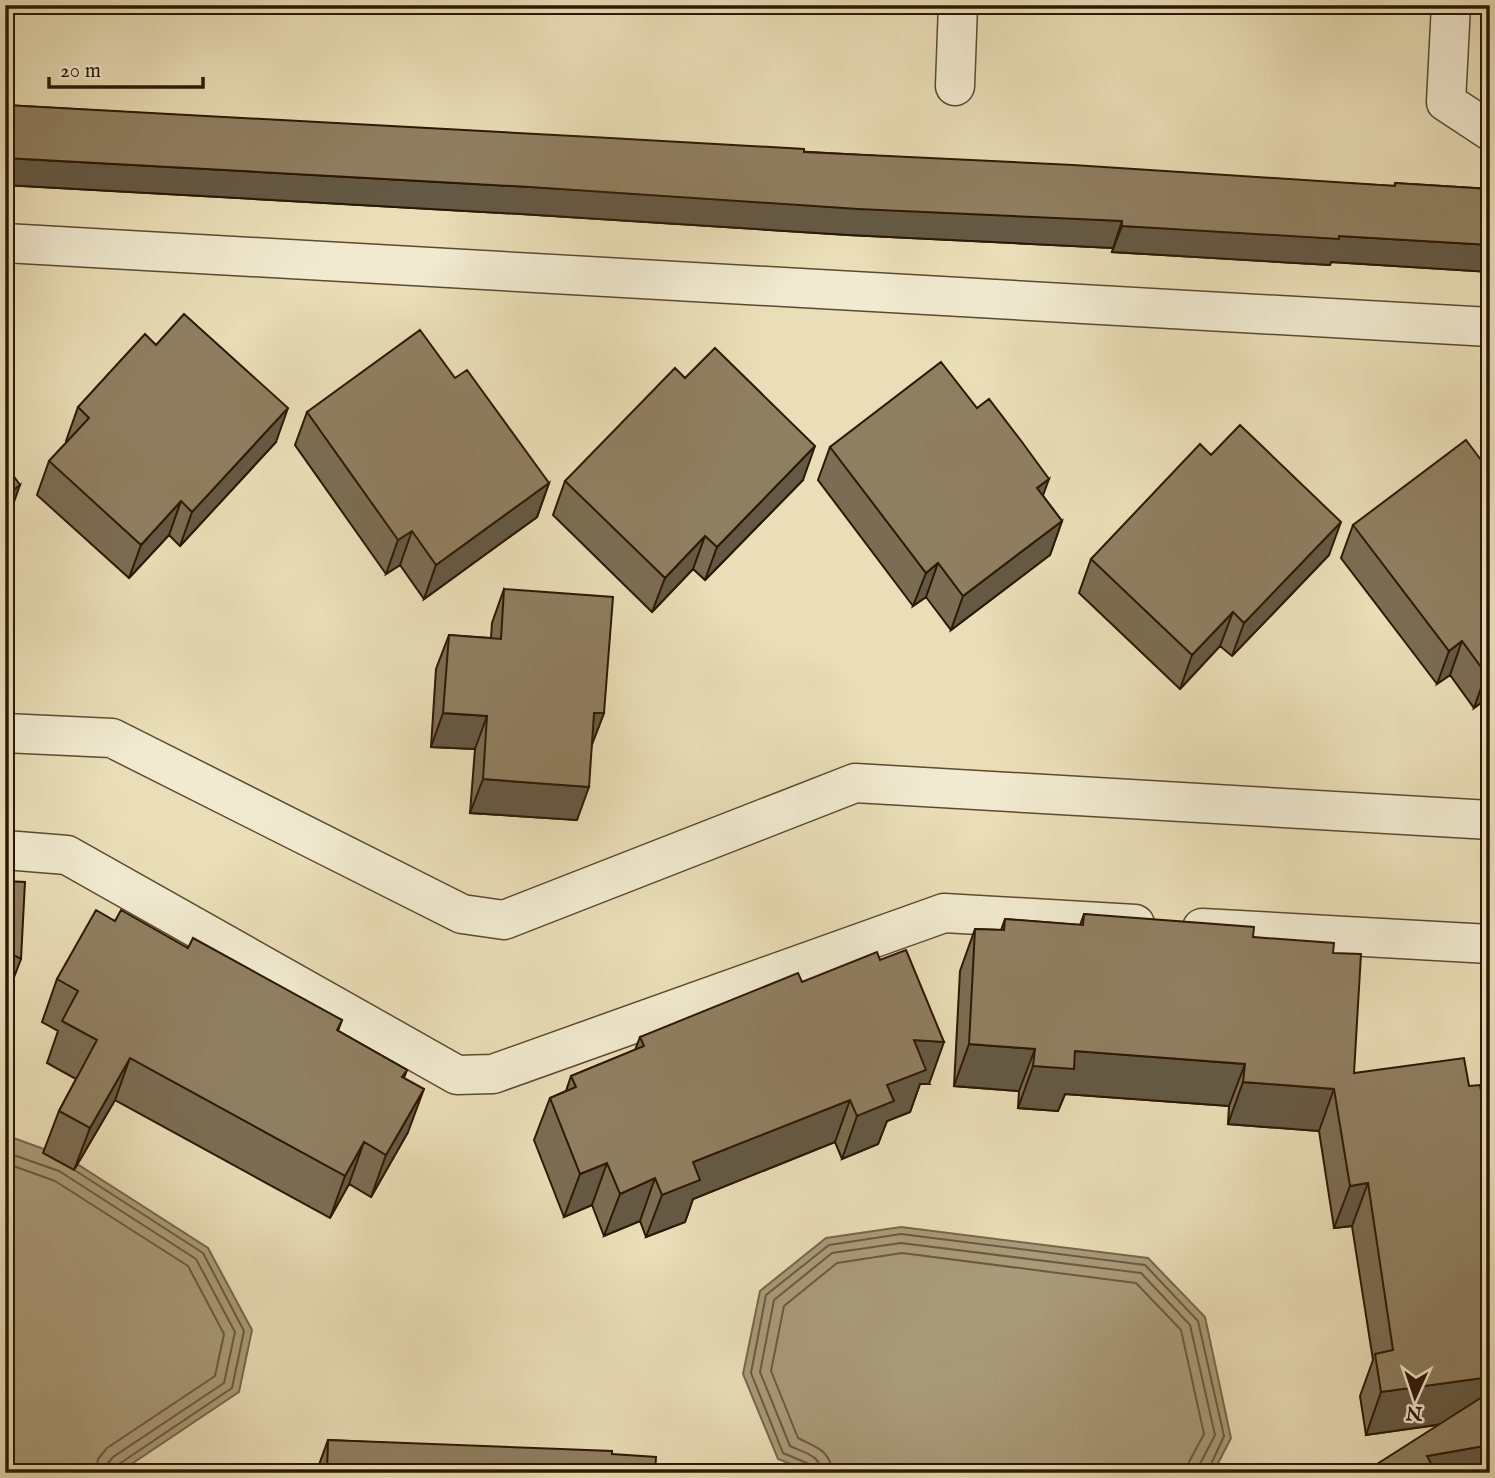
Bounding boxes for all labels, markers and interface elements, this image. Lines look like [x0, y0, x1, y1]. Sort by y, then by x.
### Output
scale bar [49, 46, 203, 90]
text: 20 m [60, 58, 101, 85]
north arrow [1380, 1362, 1450, 1432]
text: N [1405, 1400, 1424, 1424]

